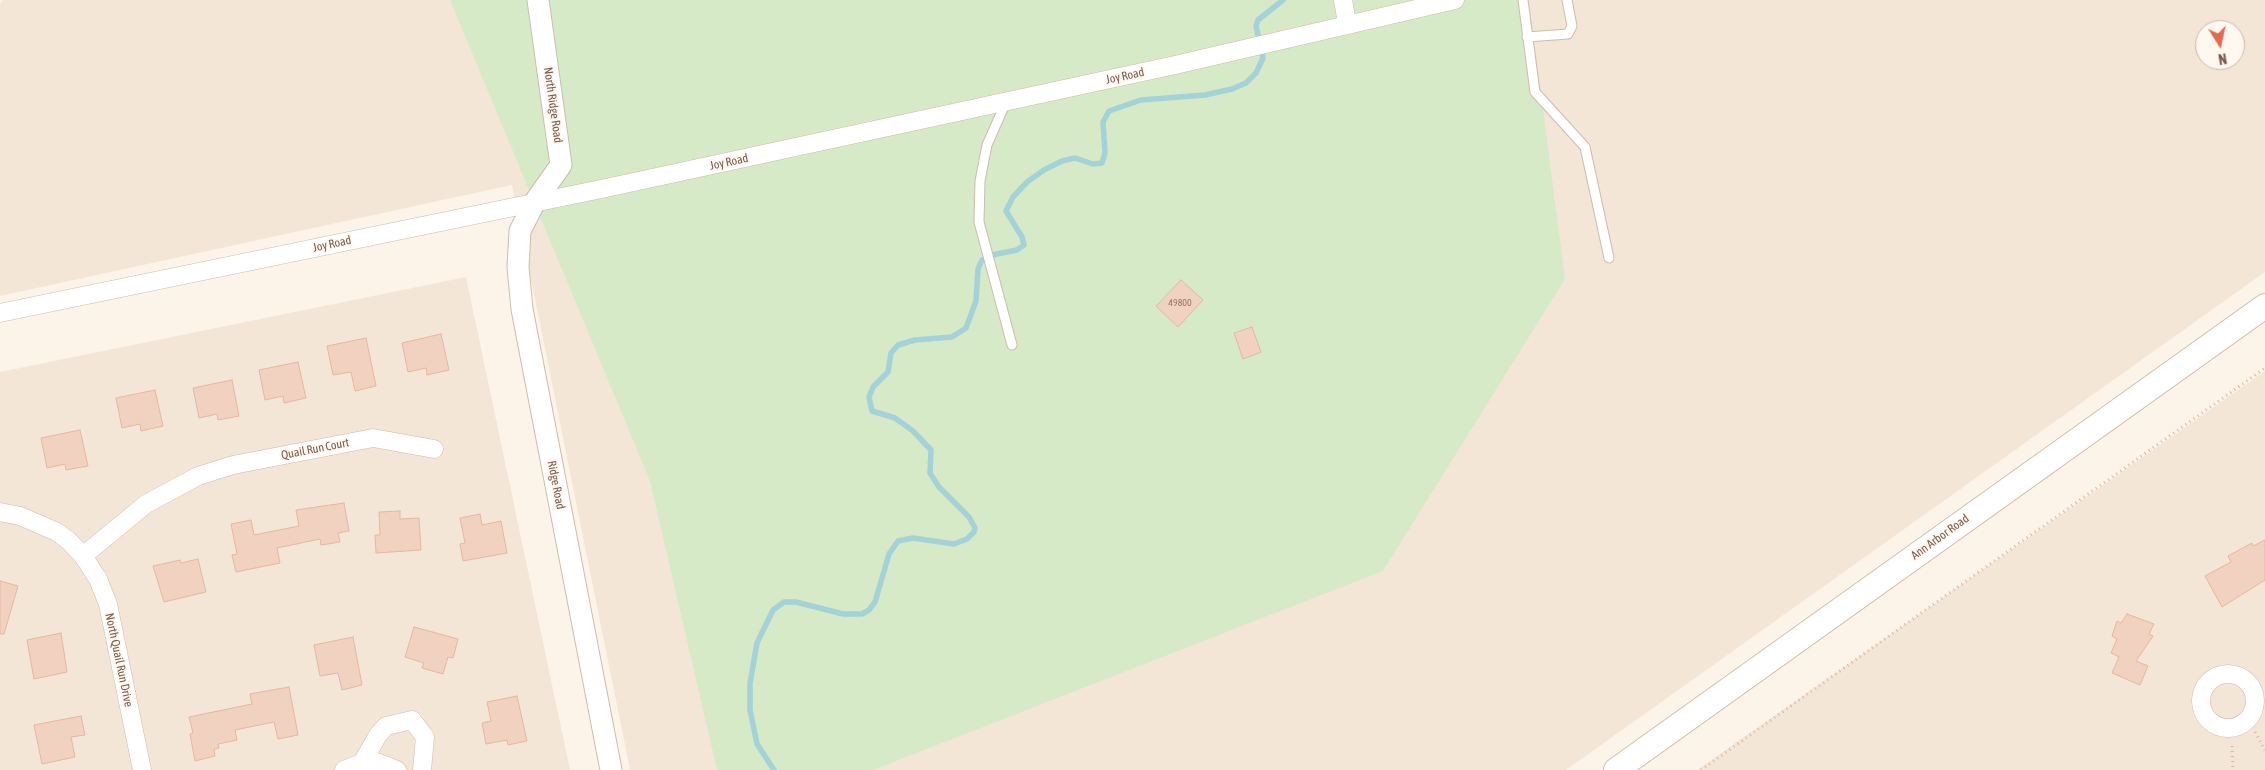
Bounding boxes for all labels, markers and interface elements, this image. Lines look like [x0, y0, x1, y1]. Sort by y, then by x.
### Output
north arrow [2195, 20, 2245, 70]
text: N [2217, 50, 2228, 67]
street label: Joy Road [1104, 65, 1146, 87]
street label: North Ridge Road [541, 66, 565, 144]
street label: Joy Road [708, 151, 750, 173]
street label: Joy Road [311, 233, 353, 255]
house number: 49800 [1168, 297, 1192, 309]
street label: Quail Run Court [280, 435, 350, 463]
street label: Ridge Road [544, 459, 568, 511]
street label: Ann Arbor Road [1908, 511, 1972, 563]
street label: North Quail Run Drive [102, 612, 136, 708]

